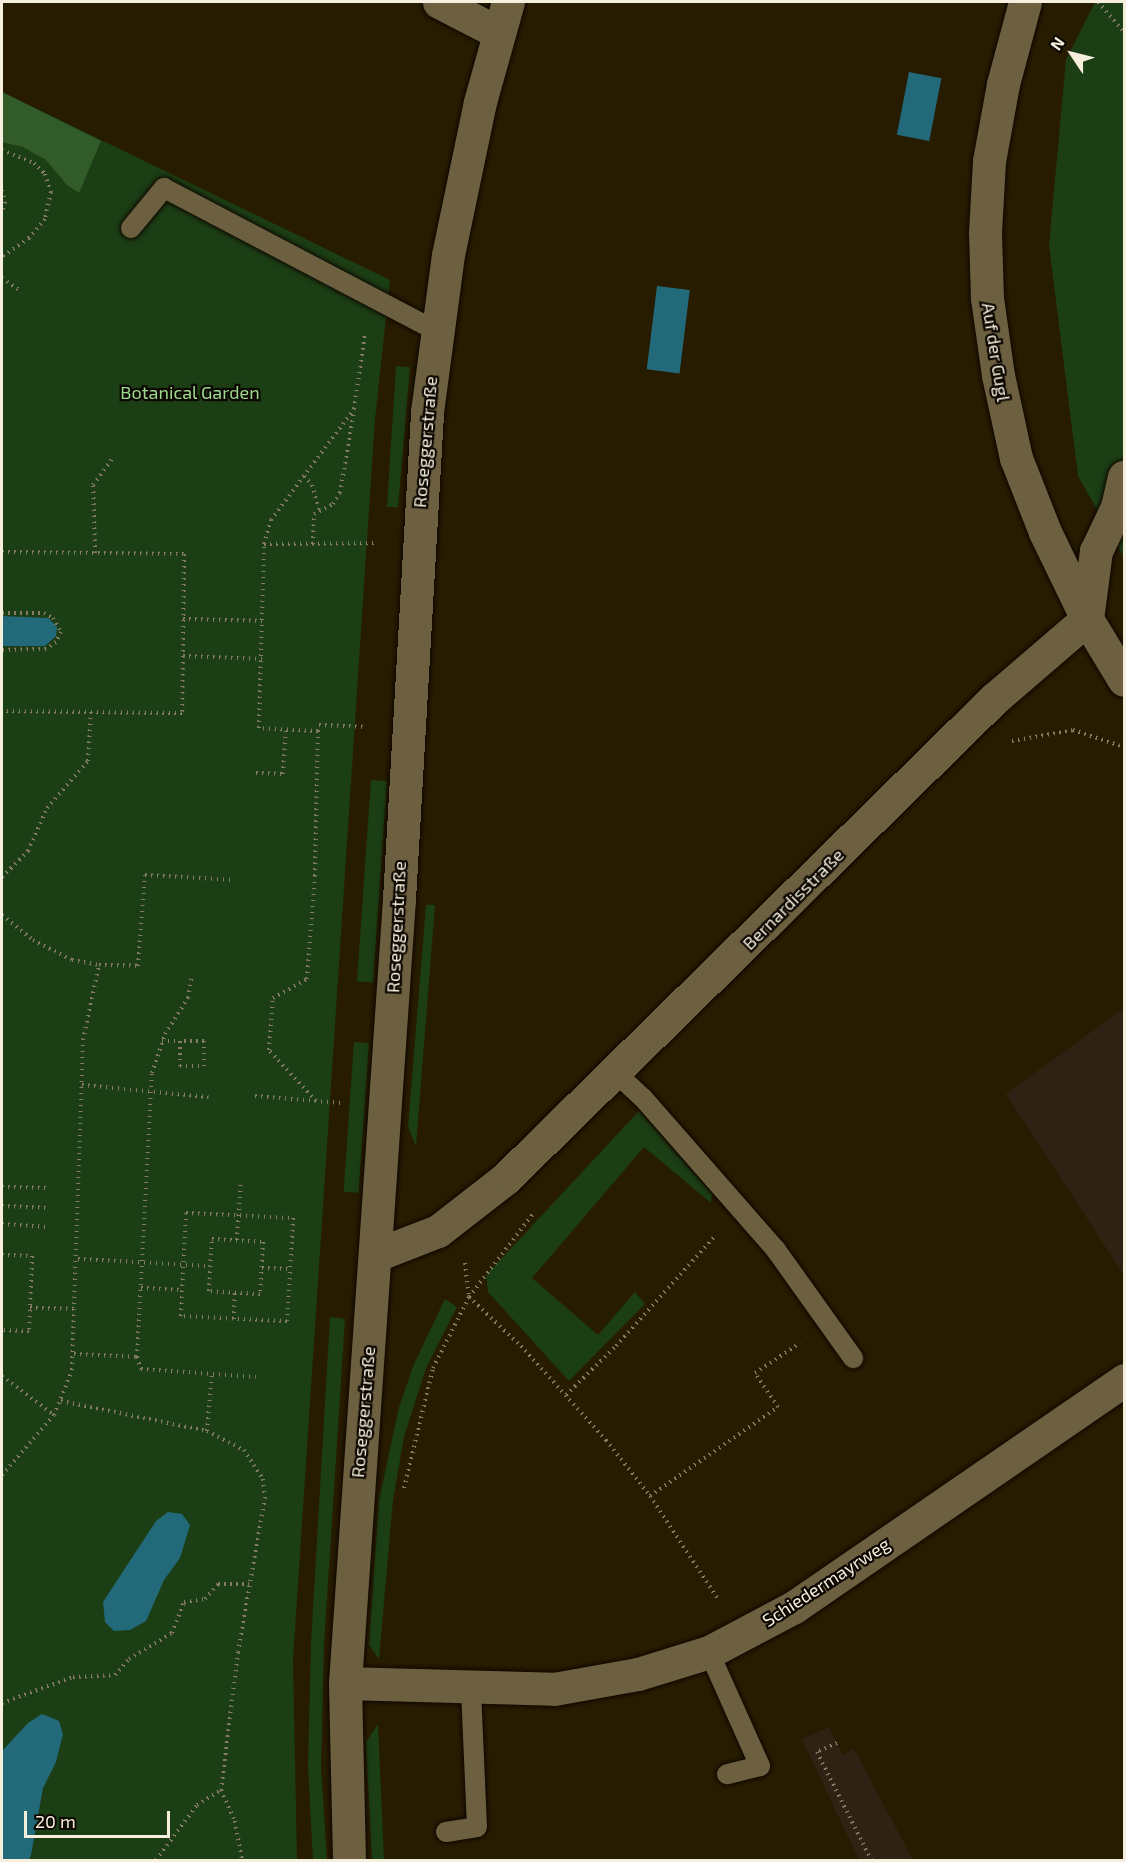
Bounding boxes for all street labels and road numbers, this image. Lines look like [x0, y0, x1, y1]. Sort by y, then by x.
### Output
street label: Auf der Gugl [977, 301, 1015, 403]
street label: Roseggerstraße [408, 375, 442, 509]
street label: Bernardisstraße [738, 844, 848, 954]
street label: Roseggerstraße [382, 861, 410, 993]
street label: Roseggerstraße [346, 1345, 380, 1479]
street label: Schiedermayrweg [758, 1533, 894, 1631]

